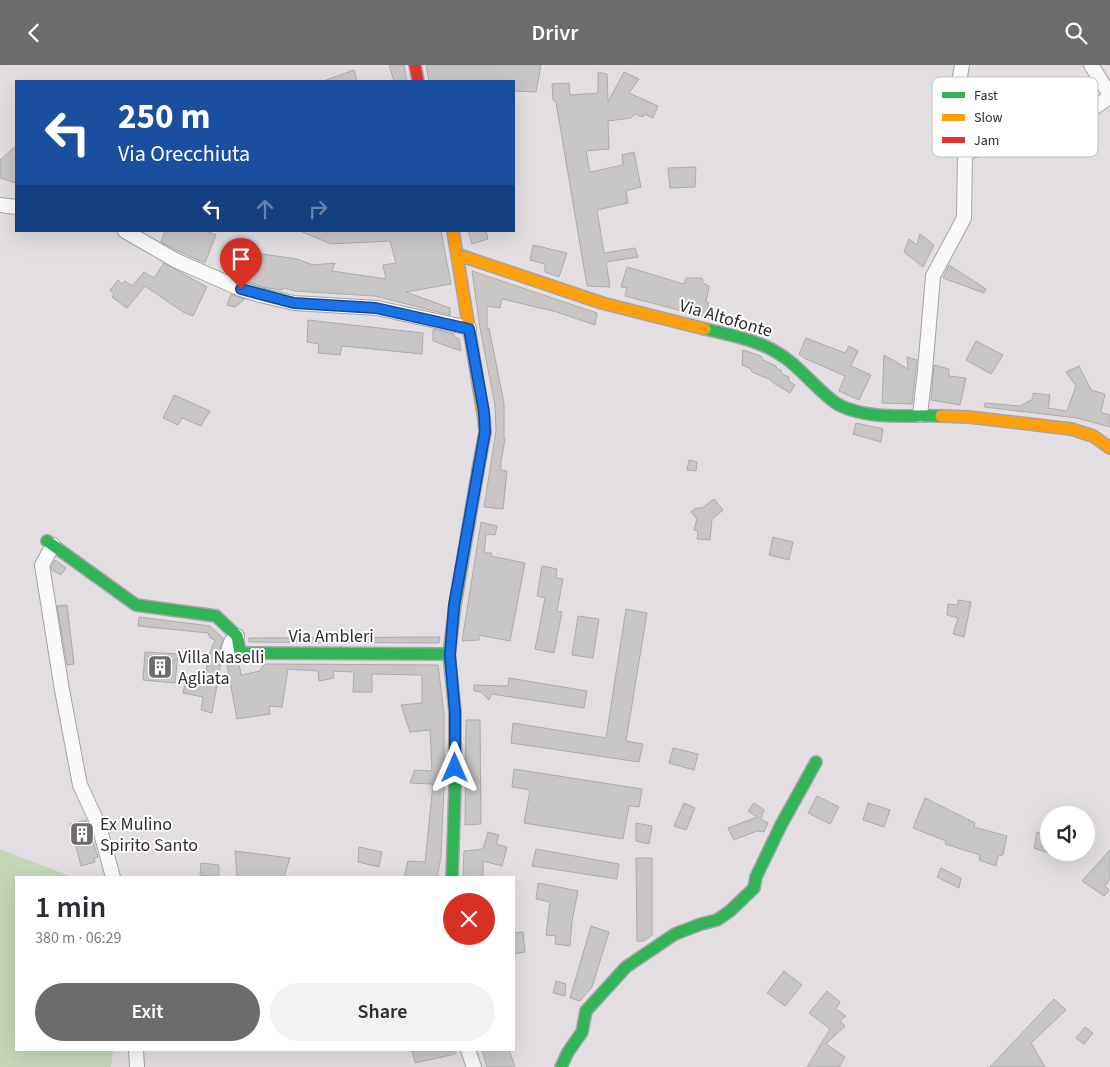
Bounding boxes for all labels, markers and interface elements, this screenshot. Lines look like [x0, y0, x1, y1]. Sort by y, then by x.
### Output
text: Drivr [532, 17, 578, 49]
icon: back [20, 19, 48, 47]
icon: search [1062, 19, 1090, 47]
legend [932, 77, 1098, 157]
text: Fast [974, 86, 998, 106]
text: 250 m [118, 92, 210, 142]
icon: left [35, 100, 100, 165]
text: Slow [974, 108, 1003, 128]
text: Jam [974, 131, 999, 151]
text: Via Orecchiuta [118, 138, 250, 170]
icon: left [198, 195, 226, 223]
icon: ahead [251, 195, 279, 223]
icon: right [304, 195, 332, 223]
pin [220, 238, 262, 289]
icon: arrive [227, 245, 255, 273]
street label: Via Altofonte [676, 293, 775, 344]
street label: Via Ambleri [288, 624, 374, 649]
place label: Villa Naselli Agliata [178, 645, 264, 691]
building icon: Villa Naselli Agliata [147, 654, 173, 680]
position arrow [428, 741, 480, 793]
map controls [1040, 806, 1095, 861]
button: sound [1040, 806, 1095, 861]
place label: Ex Mulino Spirito Santo [100, 812, 198, 858]
building icon: Ex Mulino Spirito Santo [69, 821, 95, 847]
text: 1 min [35, 886, 106, 929]
button: close [443, 893, 495, 945]
text: 380 m · 06:29 [35, 927, 122, 949]
button: Exit [35, 983, 260, 1041]
button: Share [270, 983, 495, 1041]

